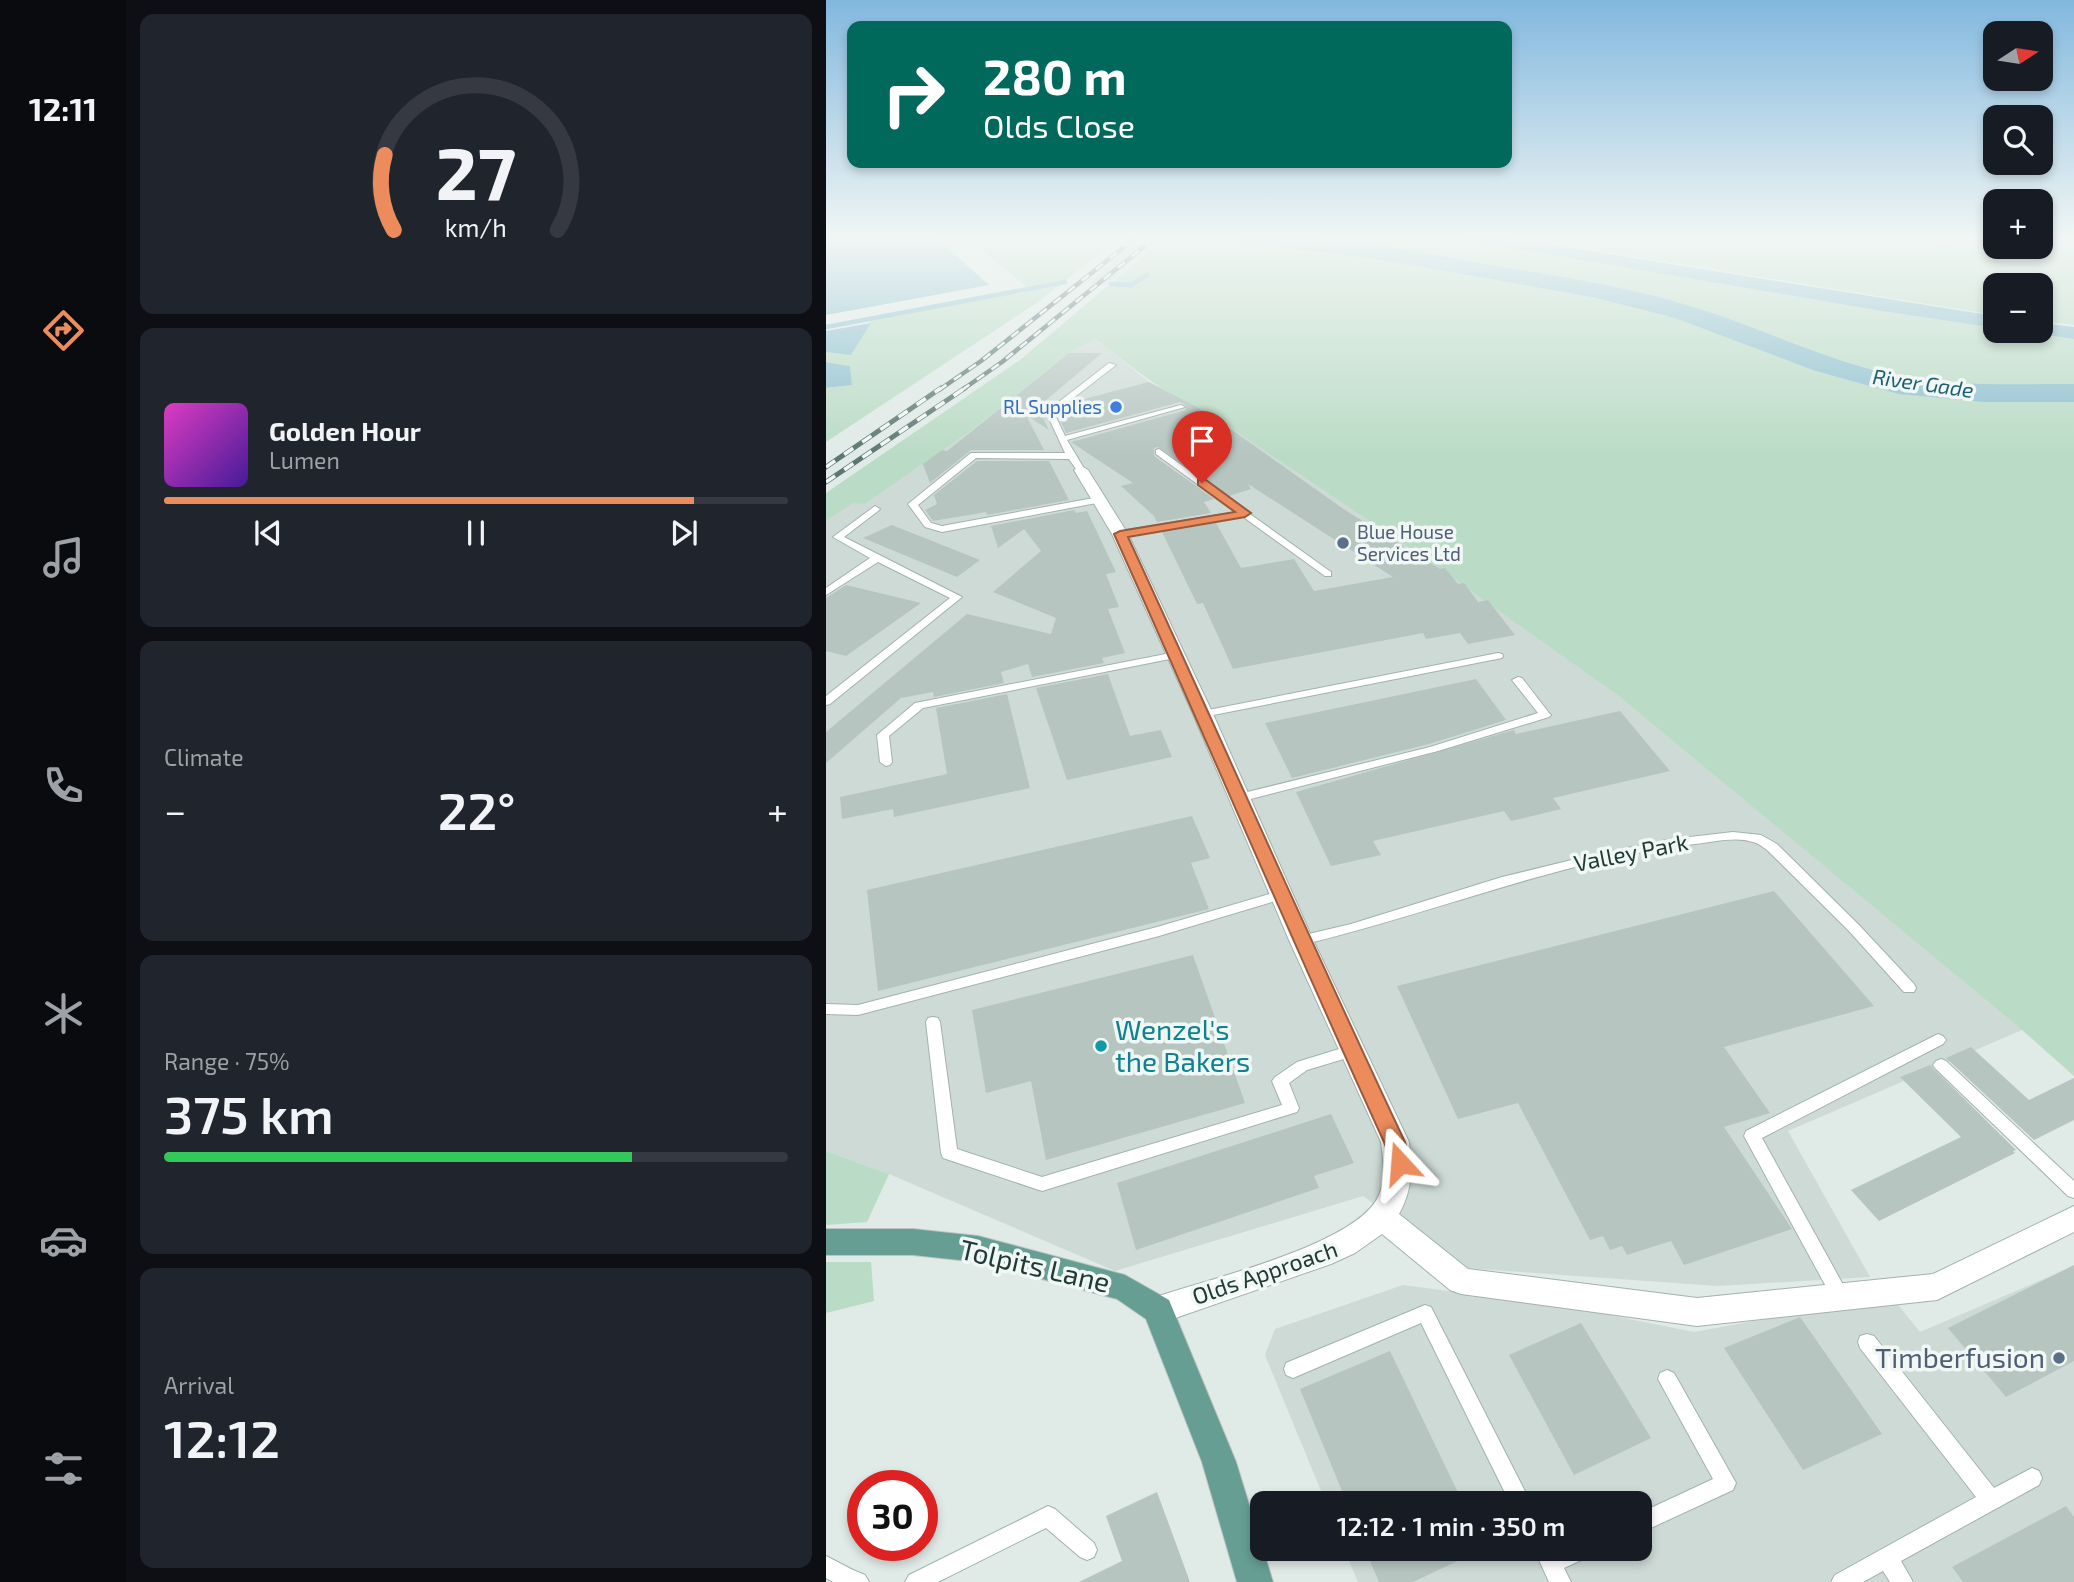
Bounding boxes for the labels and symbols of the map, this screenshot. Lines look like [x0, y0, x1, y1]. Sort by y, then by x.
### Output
north arrow [1983, 21, 2053, 91]
water label: River Gade [1871, 363, 1975, 402]
place label: RL Supplies [1003, 395, 1102, 418]
marker: RL Supplies [1108, 399, 1124, 415]
pin [1172, 411, 1232, 483]
place label: Blue House Services Ltd [1357, 520, 1461, 565]
marker: Blue House Services Ltd [1335, 535, 1351, 551]
street label: Valley Park [1571, 827, 1691, 877]
place label: Wenzel's the Bakers [1115, 1012, 1250, 1078]
marker: Wenzel's the Bakers [1093, 1038, 1109, 1054]
position arrow [1363, 1126, 1437, 1200]
street label: Tolpits Lane [957, 1231, 1113, 1299]
street label: Olds Approach [1188, 1234, 1341, 1310]
place label: Timberfusion [1875, 1340, 2045, 1374]
marker: Timberfusion [2051, 1350, 2067, 1366]
speed limit sign: 30 [847, 1470, 938, 1561]

